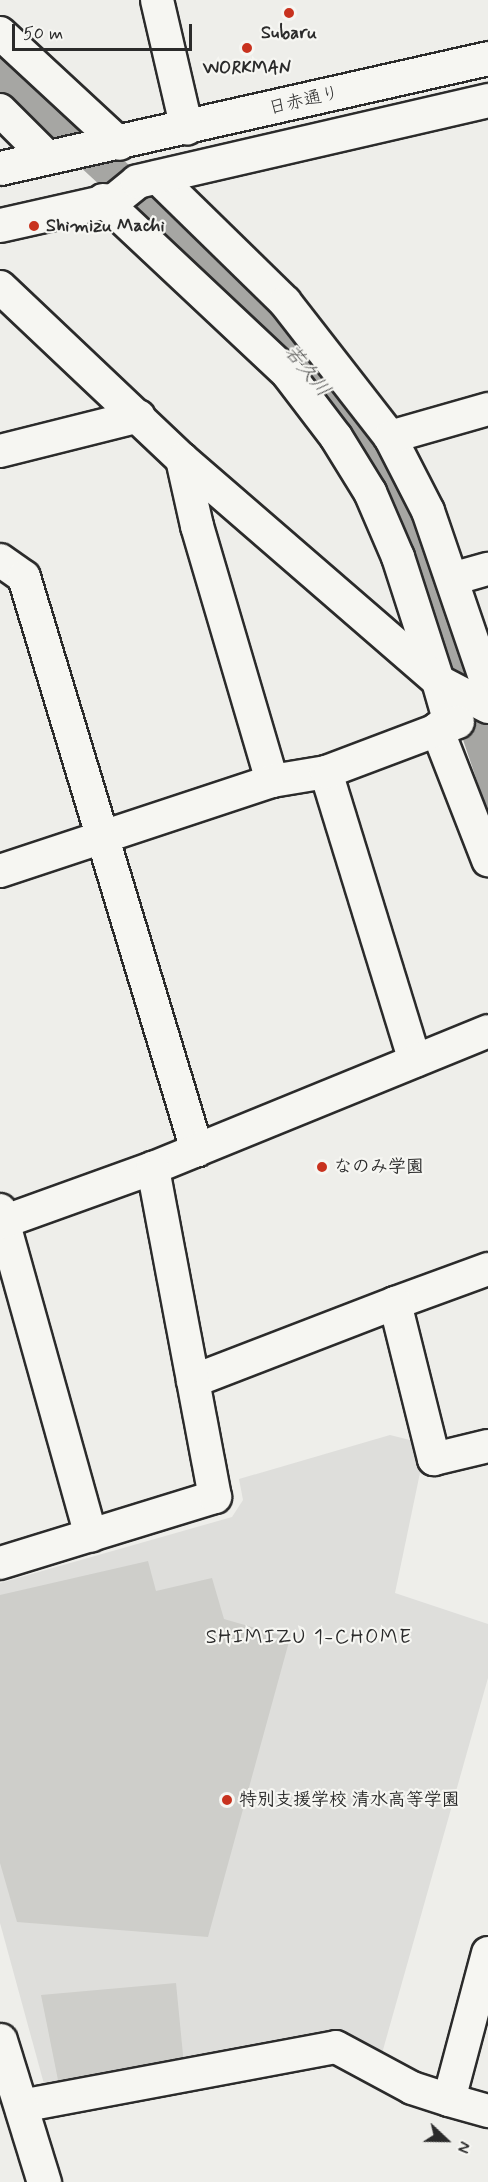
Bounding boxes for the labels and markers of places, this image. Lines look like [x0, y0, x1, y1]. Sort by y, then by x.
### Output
marker: Subaru [282, 6, 296, 20]
place label: Subaru [261, 22, 317, 44]
marker: WORKMAN [240, 41, 254, 55]
place label: WORKMAN [203, 57, 291, 79]
place label: Shimizu Machi [46, 215, 164, 237]
marker: Shimizu Machi [27, 219, 41, 233]
place label: なのみ学園 [334, 1156, 424, 1178]
marker: なのみ学園 [315, 1160, 329, 1174]
place label: 特別支援学校 清水高等学園 [239, 1789, 460, 1811]
marker: 特別支援学校 清水高等学園 [220, 1793, 234, 1807]

